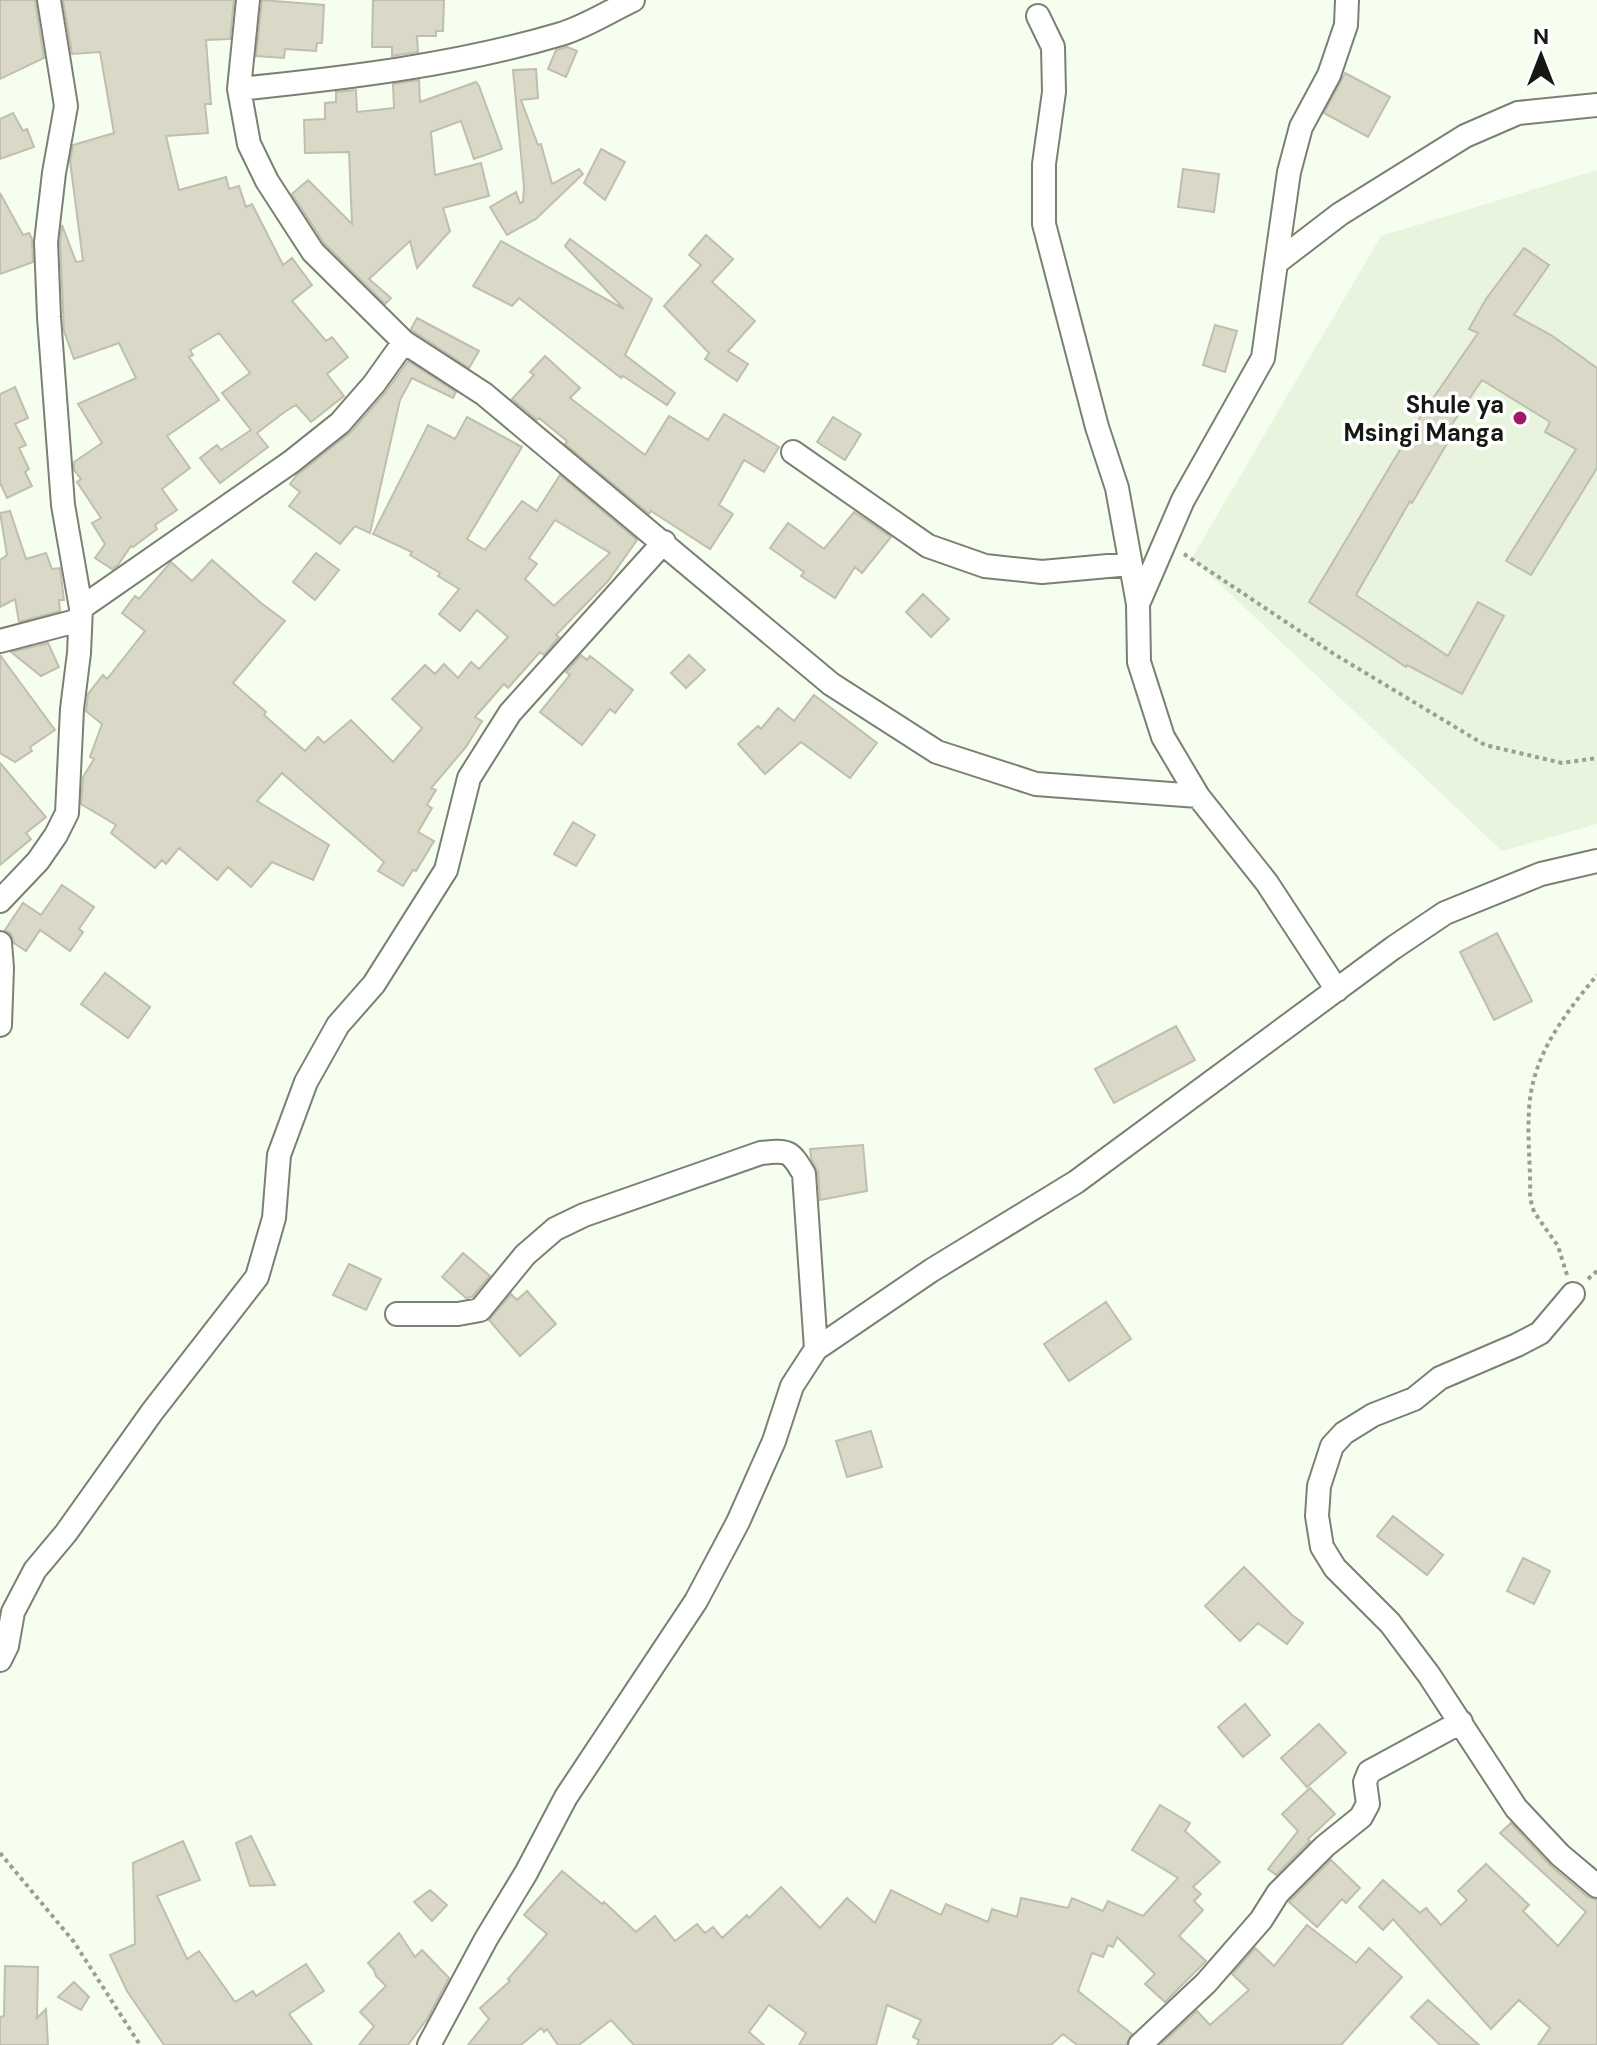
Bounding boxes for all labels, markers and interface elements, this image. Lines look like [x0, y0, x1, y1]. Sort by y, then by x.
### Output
north arrow [1501, 16, 1581, 96]
text: N [1533, 22, 1549, 51]
place label: Shule ya Msingi Manga [1344, 389, 1504, 448]
marker: Shule ya Msingi Manga [1511, 409, 1529, 427]

